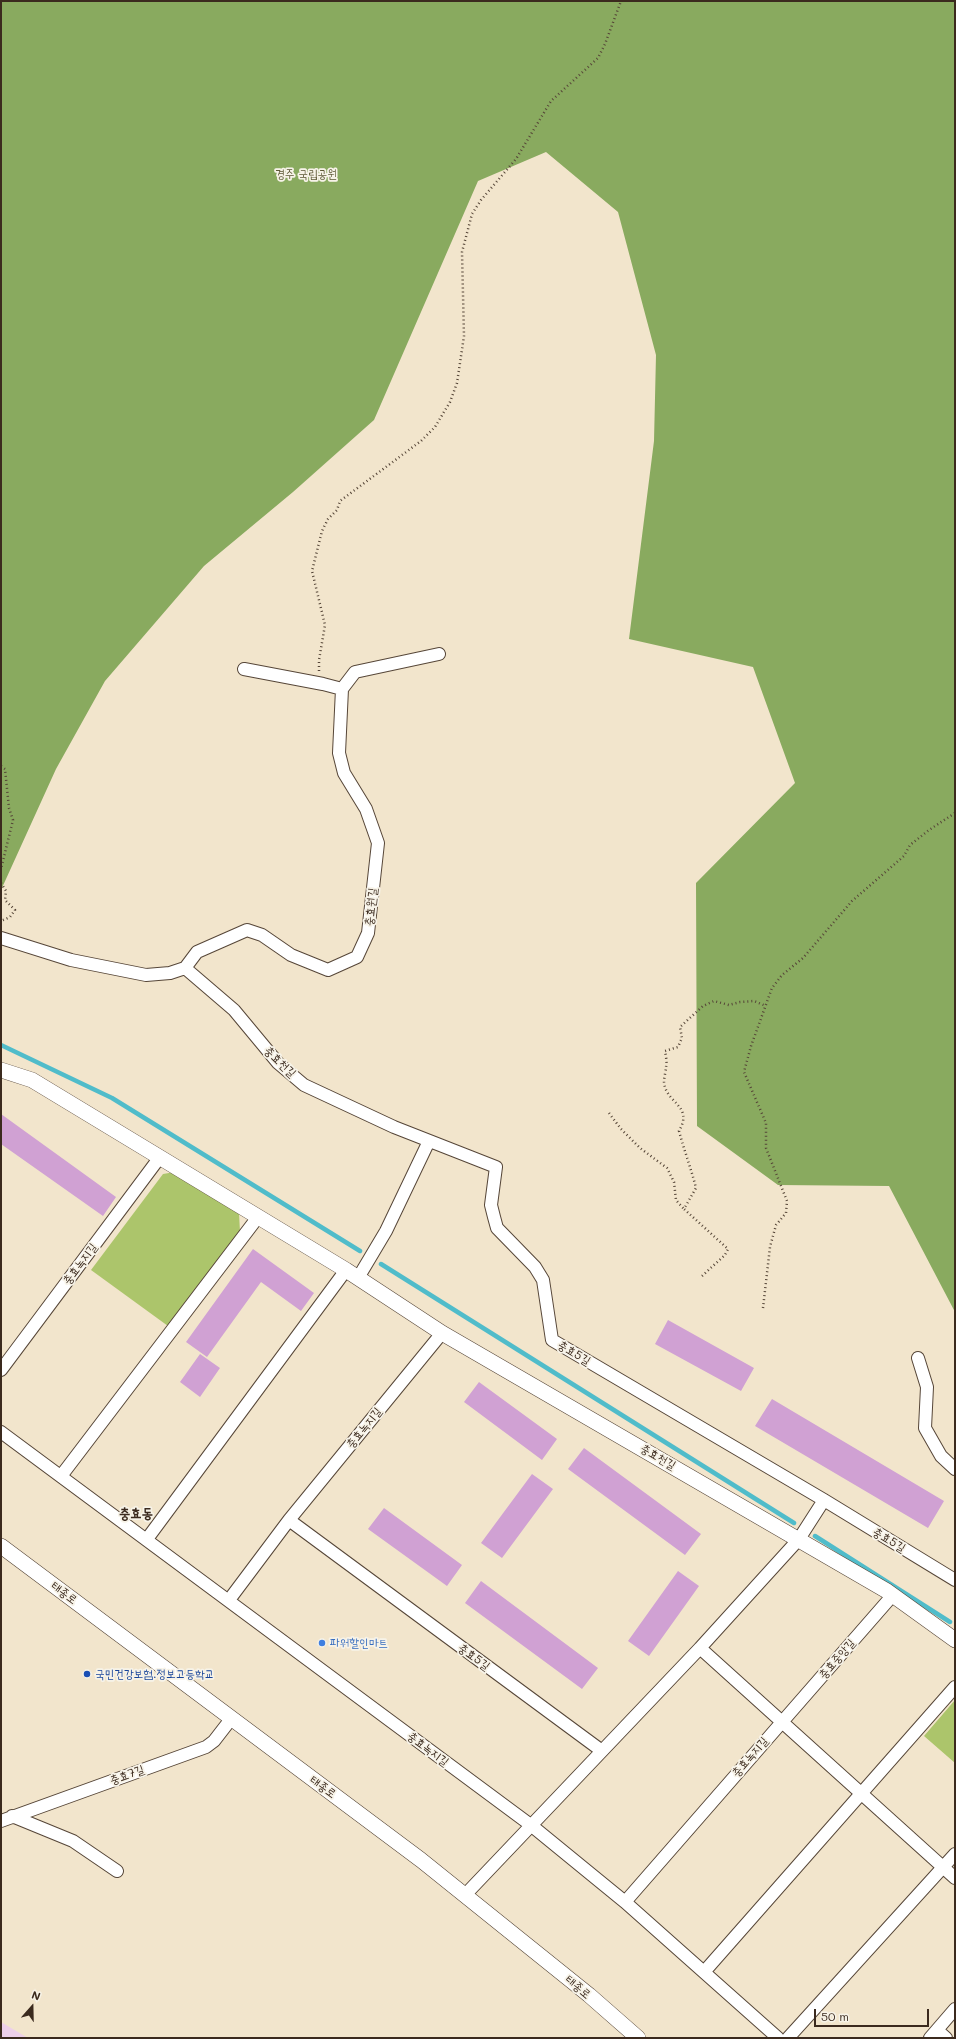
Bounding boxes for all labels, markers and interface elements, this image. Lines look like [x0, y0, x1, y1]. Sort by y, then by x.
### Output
park label: 경주 국립공원 [275, 167, 337, 181]
street label: 충효원길 [362, 887, 380, 927]
street label: 충효천길 [261, 1043, 299, 1081]
street label: 충효녹지길 [60, 1240, 100, 1288]
street label: 충효5길 [555, 1338, 593, 1368]
street label: 충효녹지길 [343, 1405, 385, 1451]
street label: 충효천길 [638, 1441, 678, 1473]
district label: 충효동 [119, 1506, 153, 1522]
street label: 충효5길 [870, 1525, 908, 1555]
street label: 태종로 [48, 1579, 80, 1607]
place label: 파워할인마트 [330, 1636, 388, 1650]
street label: 충효중앙길 [816, 1636, 858, 1682]
marker: 파워할인마트 [317, 1638, 327, 1648]
street label: 충효5길 [455, 1641, 493, 1673]
place label: 국민건강보험.정보고등학교 [95, 1667, 214, 1681]
marker: 국민건강보험.정보고등학교 [82, 1669, 92, 1679]
street label: 충효녹지길 [404, 1729, 452, 1769]
street label: 충효녹지길 [729, 1734, 771, 1780]
street label: 충효7길 [108, 1762, 146, 1788]
street label: 태종로 [307, 1773, 339, 1801]
street label: 태종로 [562, 1972, 594, 2002]
north arrow [12, 1987, 52, 2027]
text: N [30, 1987, 43, 2004]
scale bar [816, 2001, 931, 2027]
text: 50 m [821, 2008, 849, 2024]

